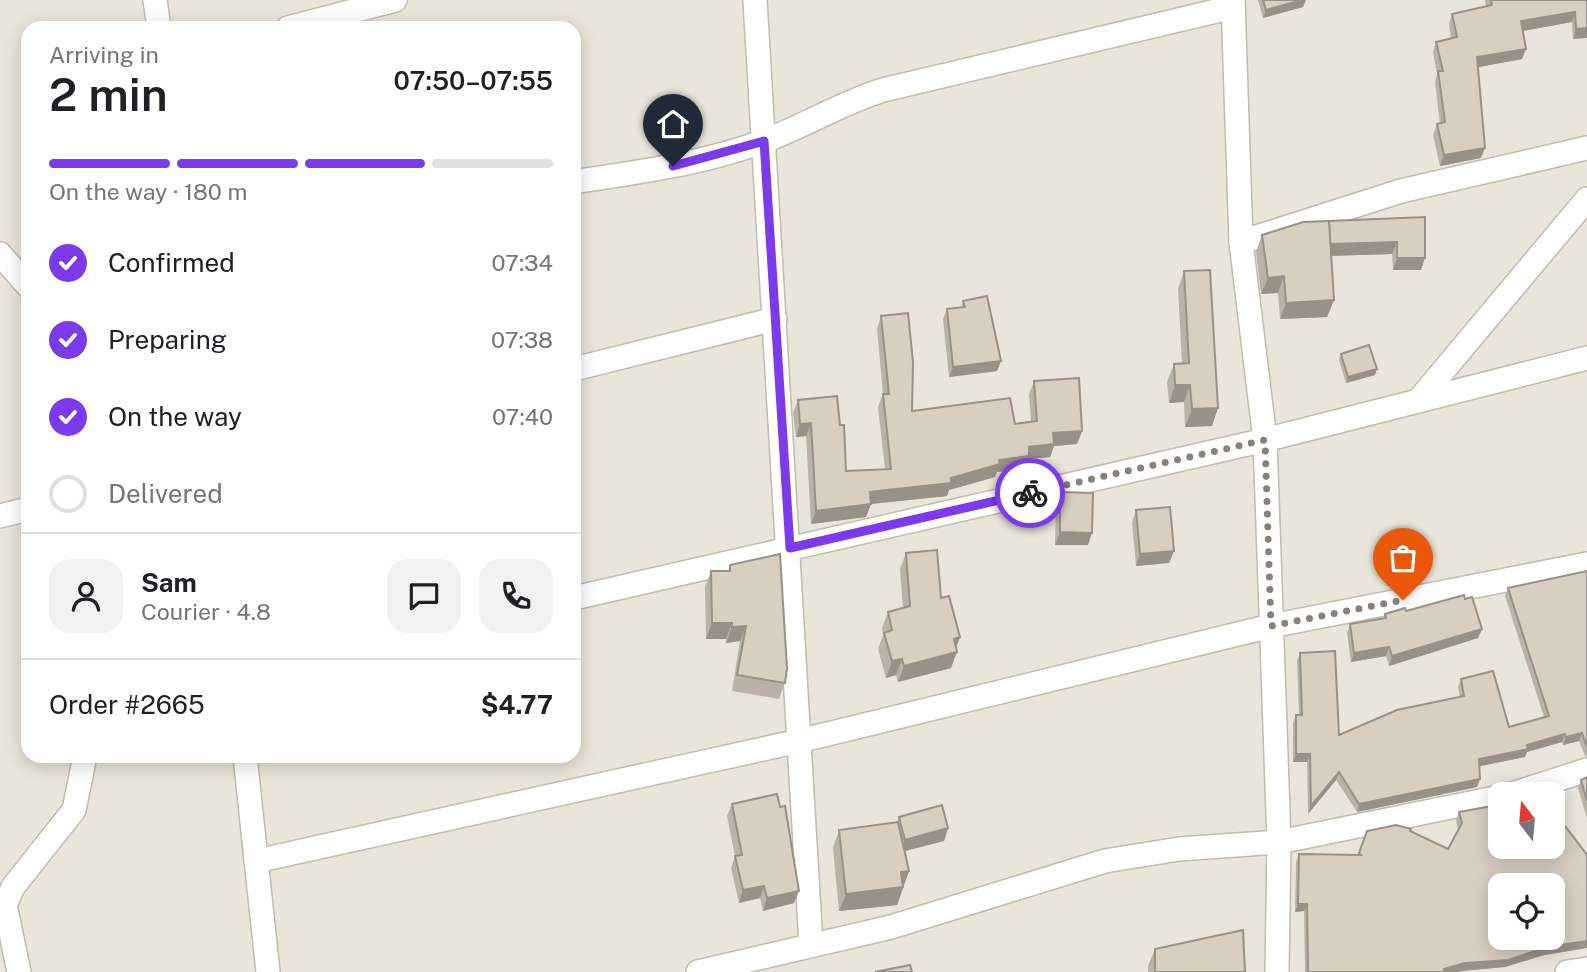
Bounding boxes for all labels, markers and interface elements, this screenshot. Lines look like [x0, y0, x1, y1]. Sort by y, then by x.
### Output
text: Arriving in [49, 41, 159, 68]
text: 07:50–07:55 [394, 65, 553, 96]
text: 2 min [49, 67, 168, 121]
pin [643, 94, 703, 166]
icon: home [654, 105, 692, 143]
text: On the way · 180 m [49, 178, 247, 205]
icon: check [49, 244, 87, 282]
text: Confirmed [108, 247, 235, 278]
text: 07:34 [491, 249, 553, 276]
icon: check [49, 321, 87, 359]
text: Preparing [108, 324, 227, 355]
text: 07:38 [491, 326, 553, 353]
icon: check [49, 398, 87, 436]
text: On the way [108, 401, 242, 432]
text: 07:40 [492, 403, 553, 430]
courier [995, 458, 1065, 528]
icon: bike [1011, 474, 1049, 512]
text: Delivered [108, 478, 223, 509]
pin [1373, 528, 1433, 600]
icon: bag [1384, 539, 1422, 577]
button: person [49, 559, 123, 633]
button: chat [387, 559, 461, 633]
button: phone [479, 559, 553, 633]
text: Sam [141, 567, 197, 598]
text: Courier · 4.8 [141, 598, 271, 625]
text: Order #2665 [49, 689, 205, 720]
text: $4.77 [481, 689, 553, 720]
north arrow [1488, 782, 1564, 859]
map controls [1488, 782, 1565, 950]
button: locate [1488, 873, 1565, 950]

